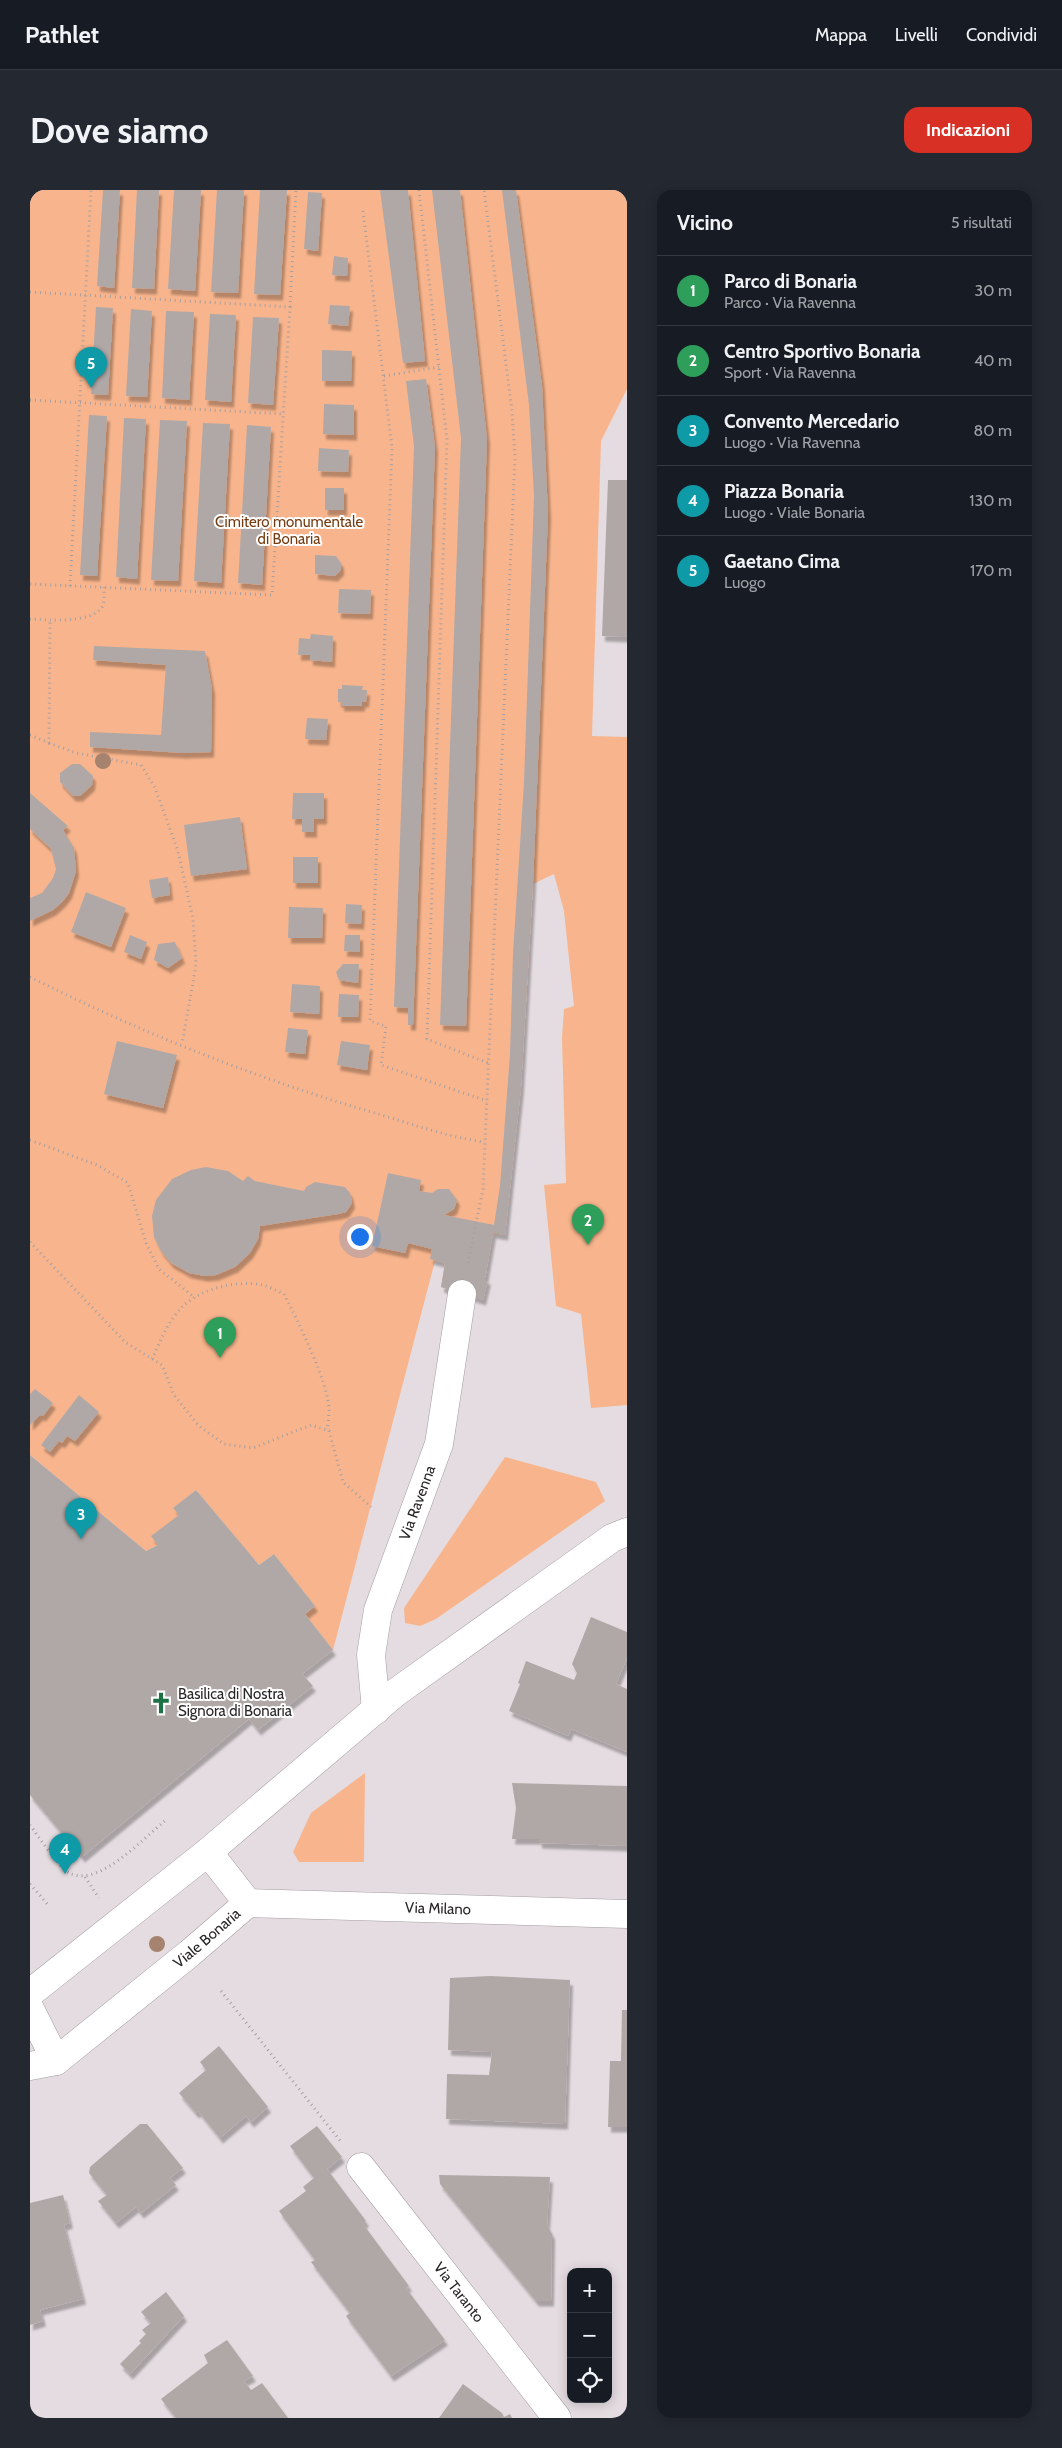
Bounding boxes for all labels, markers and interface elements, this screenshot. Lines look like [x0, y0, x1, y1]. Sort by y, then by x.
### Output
text: Pathlet [25, 20, 99, 49]
text: Mappa [815, 24, 867, 46]
text: Livelli [895, 24, 938, 46]
text: Condividi [966, 24, 1037, 46]
button: Indicazioni [904, 107, 1032, 153]
text: Dove siamo [30, 109, 209, 152]
text: Vicino [677, 210, 733, 235]
text: 5 risultati [951, 213, 1012, 232]
text: Parco di Bonaria [724, 270, 857, 293]
text: 1 [690, 281, 696, 300]
text: 30 m [975, 281, 1012, 300]
text: Parco · Via Ravenna [724, 293, 856, 312]
text: Centro Sportivo Bonaria [724, 340, 921, 363]
pin: 5 [75, 347, 107, 388]
text: 2 [689, 351, 697, 370]
text: 40 m [974, 351, 1012, 370]
text: Sport · Via Ravenna [724, 363, 856, 382]
text: Convento Mercedario [724, 410, 899, 433]
text: 3 [689, 421, 697, 440]
text: 80 m [974, 421, 1012, 440]
text: Luogo · Via Ravenna [724, 433, 860, 452]
text: Piazza Bonaria [724, 480, 844, 503]
text: 4 [688, 491, 698, 510]
text: 130 m [969, 491, 1012, 510]
text: Luogo · Viale Bonaria [724, 503, 865, 522]
park label: Cimitero monumentale di Bonaria [215, 513, 363, 548]
text: Gaetano Cima [724, 550, 840, 573]
text: 5 [689, 561, 697, 580]
text: 170 m [970, 561, 1012, 580]
text: Luogo [724, 573, 766, 592]
pin: 2 [572, 1204, 604, 1245]
your location [347, 1224, 373, 1250]
pin: 1 [204, 1317, 236, 1358]
street label: Via Ravenna [395, 1462, 440, 1543]
pin: 3 [65, 1498, 97, 1539]
place label: Basilica di Nostra Signora di Bonaria [178, 1685, 293, 1720]
church icon: Basilica di Nostra Signora di Bonaria [148, 1690, 174, 1716]
pin: 4 [49, 1833, 81, 1874]
street label: Via Milano [405, 1899, 471, 1918]
street label: Viale Bonaria [170, 1904, 245, 1972]
street label: Via Taranto [430, 2259, 488, 2326]
map controls [567, 2268, 612, 2403]
button: + [567, 2268, 612, 2313]
button: − [567, 2313, 612, 2358]
button: locate [567, 2358, 612, 2403]

